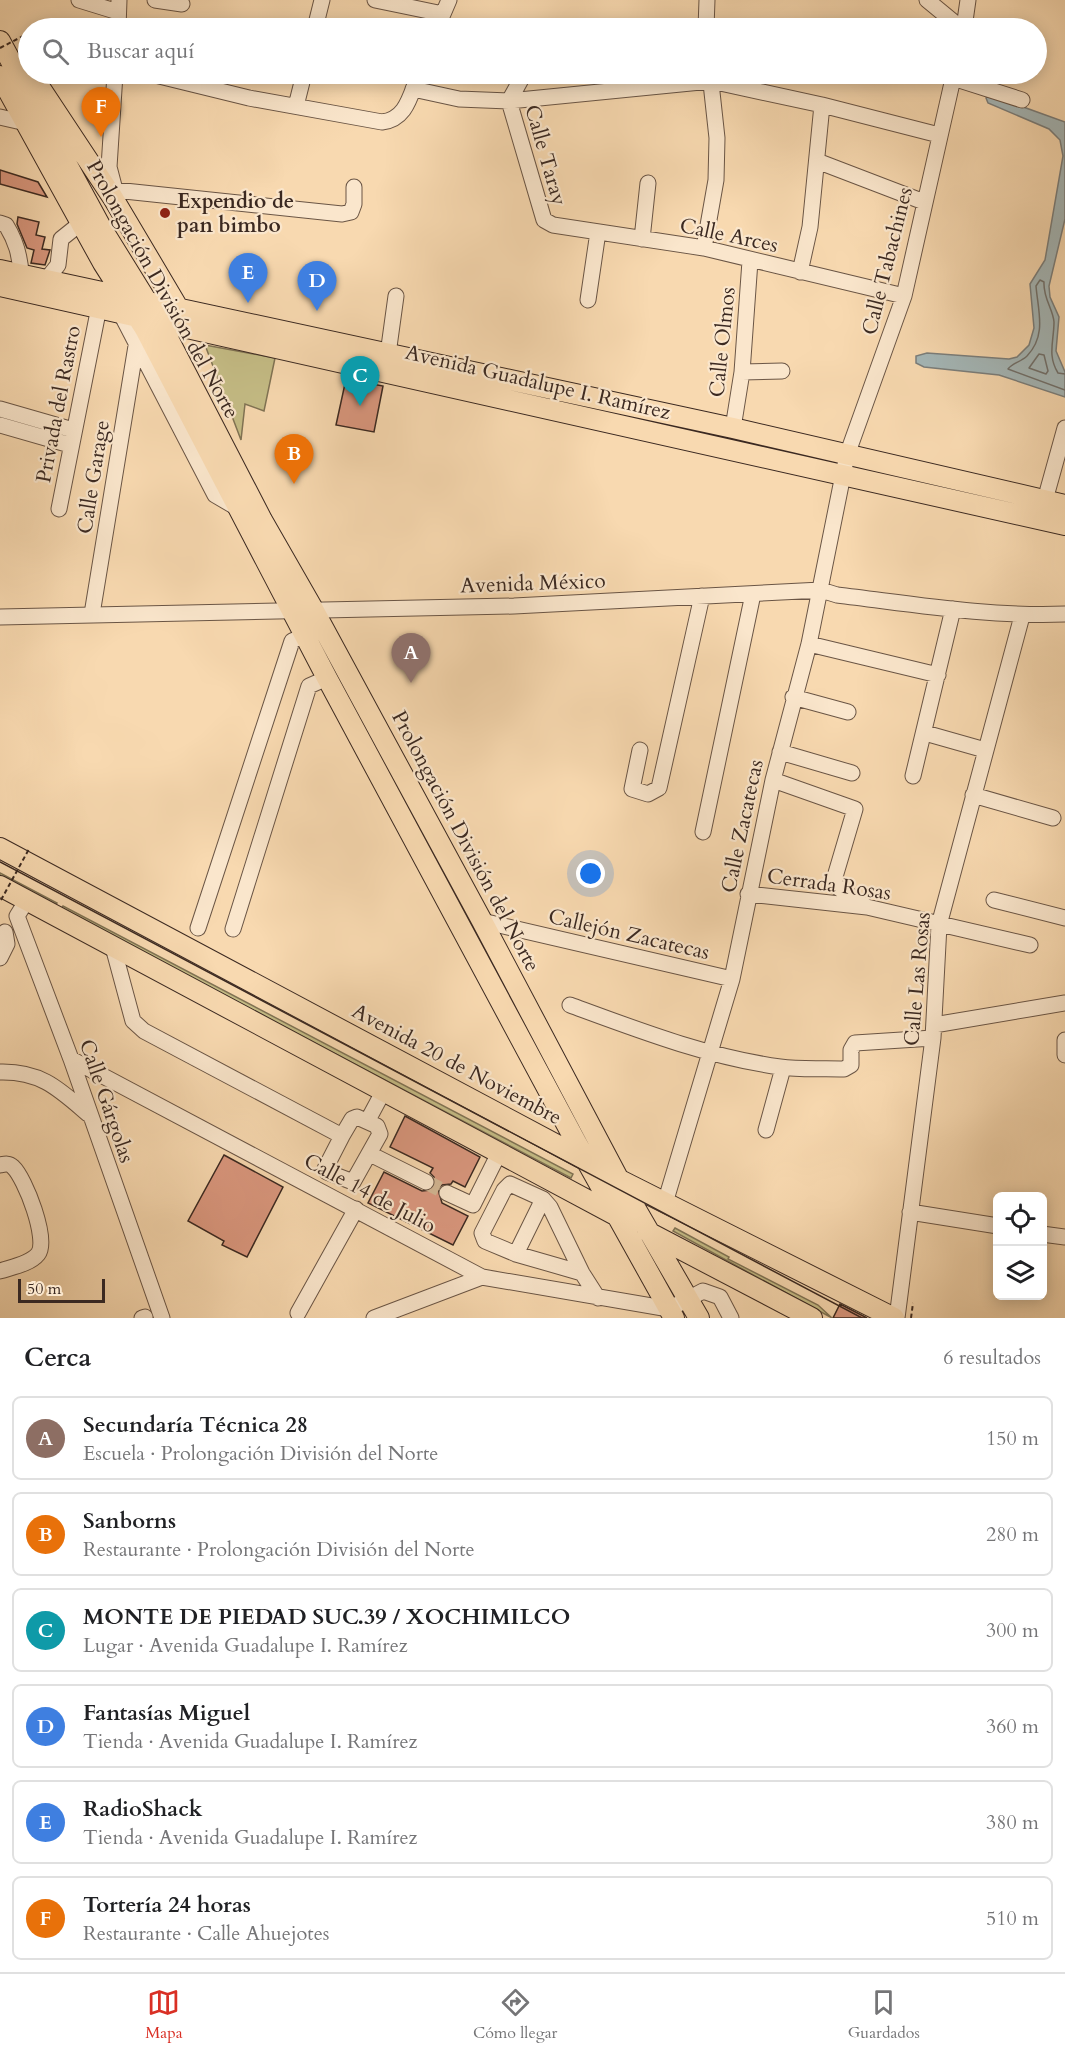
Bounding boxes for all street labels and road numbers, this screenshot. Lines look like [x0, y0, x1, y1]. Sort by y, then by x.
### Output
street label: Calle Taray [517, 101, 574, 209]
street label: Prolongación División del Norte [79, 155, 246, 424]
street label: Calle Tabachines [855, 184, 920, 338]
street label: Calle Arces [677, 211, 781, 260]
street label: Calle Olmos [702, 286, 743, 399]
street label: Privada del Rastro [29, 323, 88, 485]
street label: Avenida Guadalupe I. Ramírez [402, 338, 674, 427]
street label: Calle Garage [70, 418, 117, 536]
street label: Avenida México [460, 566, 606, 601]
street label: Prolongación División del Norte [384, 706, 547, 977]
street label: Calle Zacatecas [714, 757, 771, 895]
street label: Cerrada Rosas [765, 861, 893, 908]
street label: Callejón Zacatecas [545, 902, 712, 967]
street label: Calle Las Rosas [897, 911, 938, 1047]
street label: Avenida 20 de Noviembre [347, 997, 567, 1132]
street label: Calle Gárgolas [72, 1035, 141, 1167]
street label: Calle 14 de Julio [299, 1146, 441, 1240]

